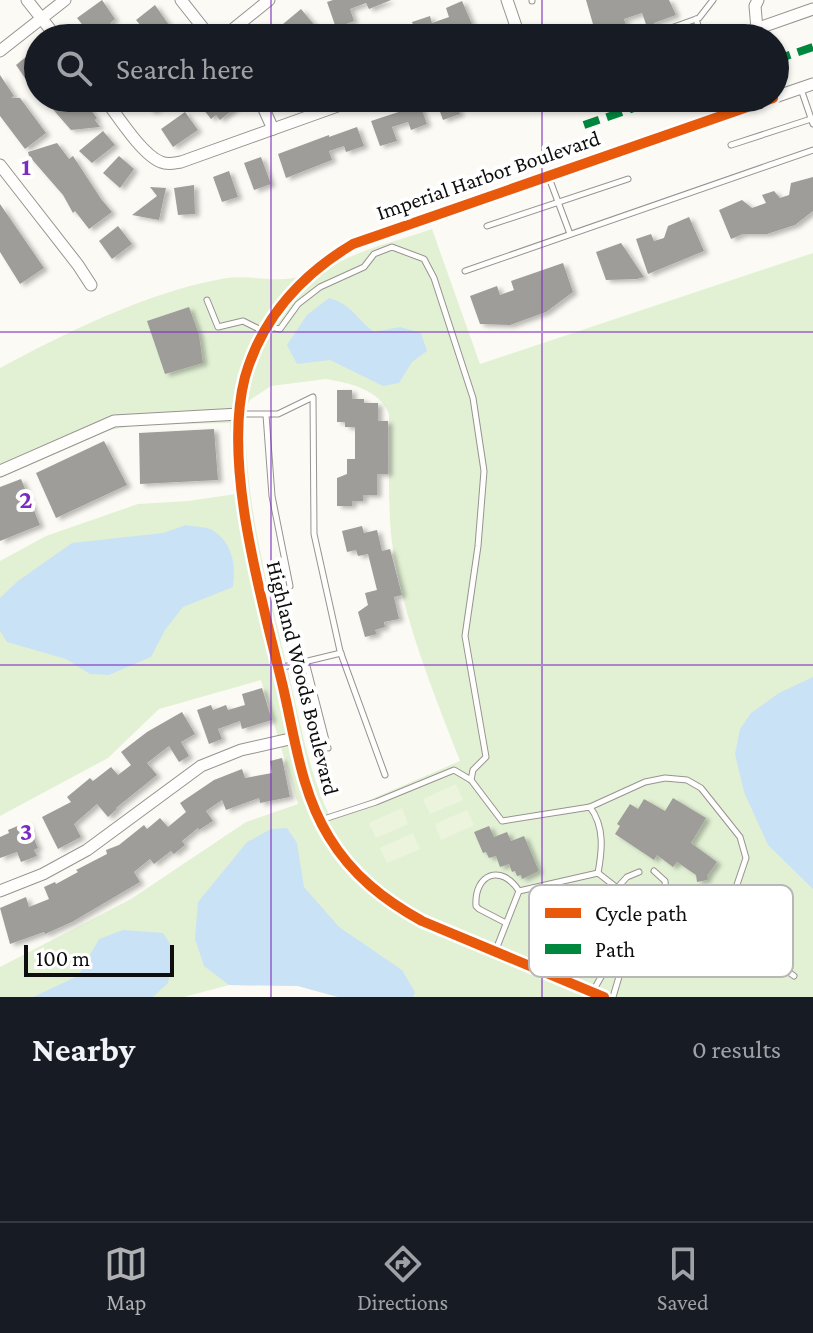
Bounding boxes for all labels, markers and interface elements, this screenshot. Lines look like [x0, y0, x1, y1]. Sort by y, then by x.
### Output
search box [24, 24, 789, 112]
icon: search [52, 46, 96, 90]
text: Search here [116, 52, 254, 85]
street label: Imperial Harbor Boulevard [373, 125, 603, 225]
text: 1 [21, 152, 31, 181]
text: 2 [19, 485, 33, 514]
street label: Highland Woods Boulevard [262, 558, 344, 798]
text: 3 [20, 817, 32, 846]
legend [529, 885, 793, 977]
text: Cycle path [595, 901, 687, 926]
text: Path [595, 937, 635, 962]
scale bar [24, 941, 174, 977]
text: 100 m [36, 946, 90, 971]
text: Nearby [32, 1031, 135, 1068]
text: 0 results [692, 1035, 781, 1064]
tab: Map [104, 1242, 148, 1315]
tab: Directions [357, 1242, 448, 1315]
tab: Saved [657, 1242, 709, 1315]

